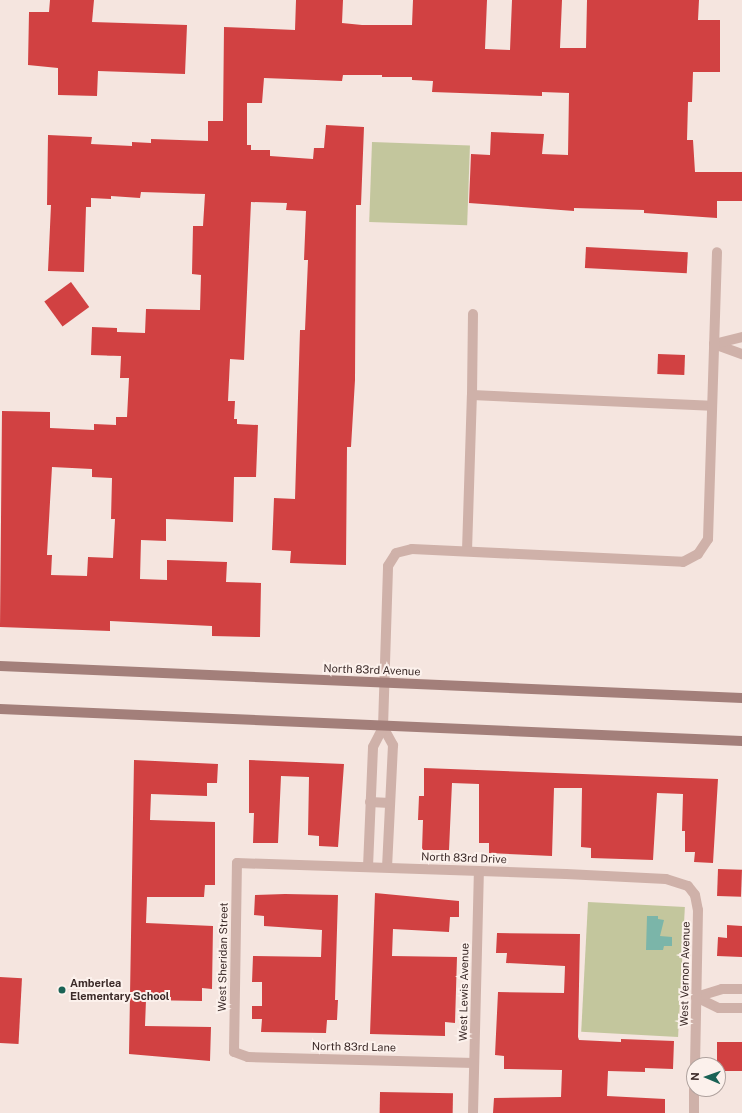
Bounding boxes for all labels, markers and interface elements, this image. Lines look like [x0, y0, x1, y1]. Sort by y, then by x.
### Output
street label: North 83rd Avenue [323, 662, 421, 678]
street label: North 83rd Drive [421, 850, 507, 866]
street label: West Sheridan Street [215, 902, 231, 1012]
street label: West Vernon Avenue [677, 921, 693, 1027]
street label: West Lewis Avenue [457, 943, 471, 1041]
place label: Amberlea Elementary School [70, 977, 170, 1003]
marker: Amberlea Elementary School [57, 985, 67, 995]
street label: North 83rd Lane [312, 1040, 396, 1054]
north arrow [686, 1057, 726, 1097]
text: N [689, 1072, 701, 1081]

